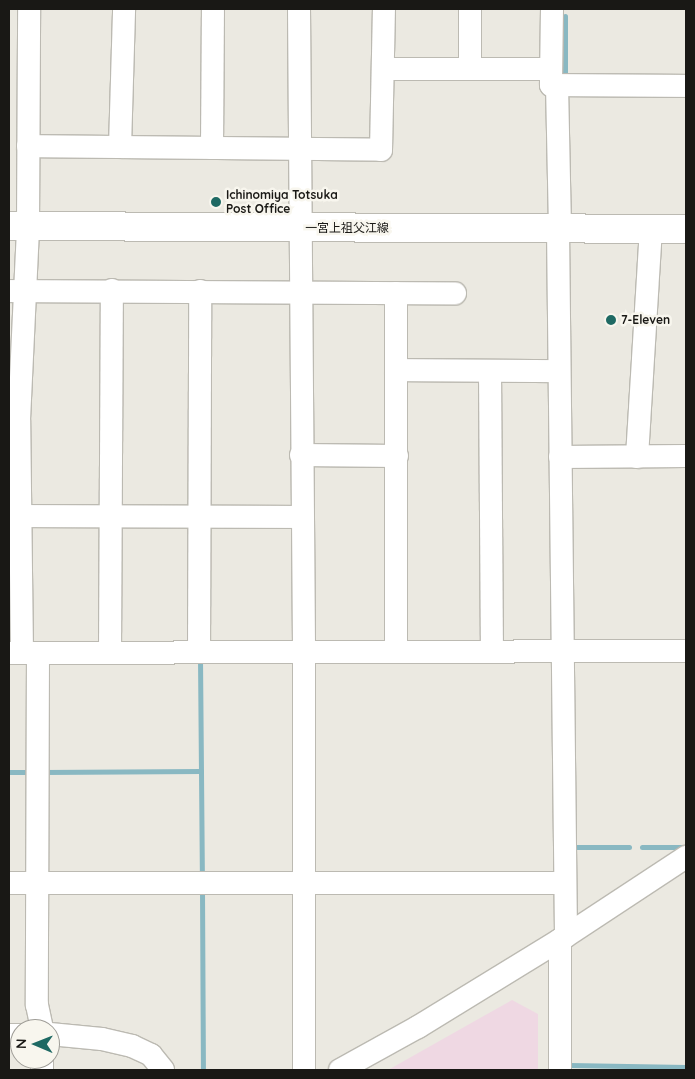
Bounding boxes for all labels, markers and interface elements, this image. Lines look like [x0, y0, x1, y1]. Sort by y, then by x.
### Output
place label: Ichinomiya Totsuka Post Office [226, 188, 338, 216]
marker: Ichinomiya Totsuka Post Office [210, 196, 222, 208]
street label: 一宮上祖父江線 [305, 221, 389, 235]
place label: 7-Eleven [621, 313, 670, 327]
marker: 7-Eleven [605, 314, 617, 326]
north arrow [10, 1019, 60, 1069]
text: N [12, 1038, 30, 1049]

